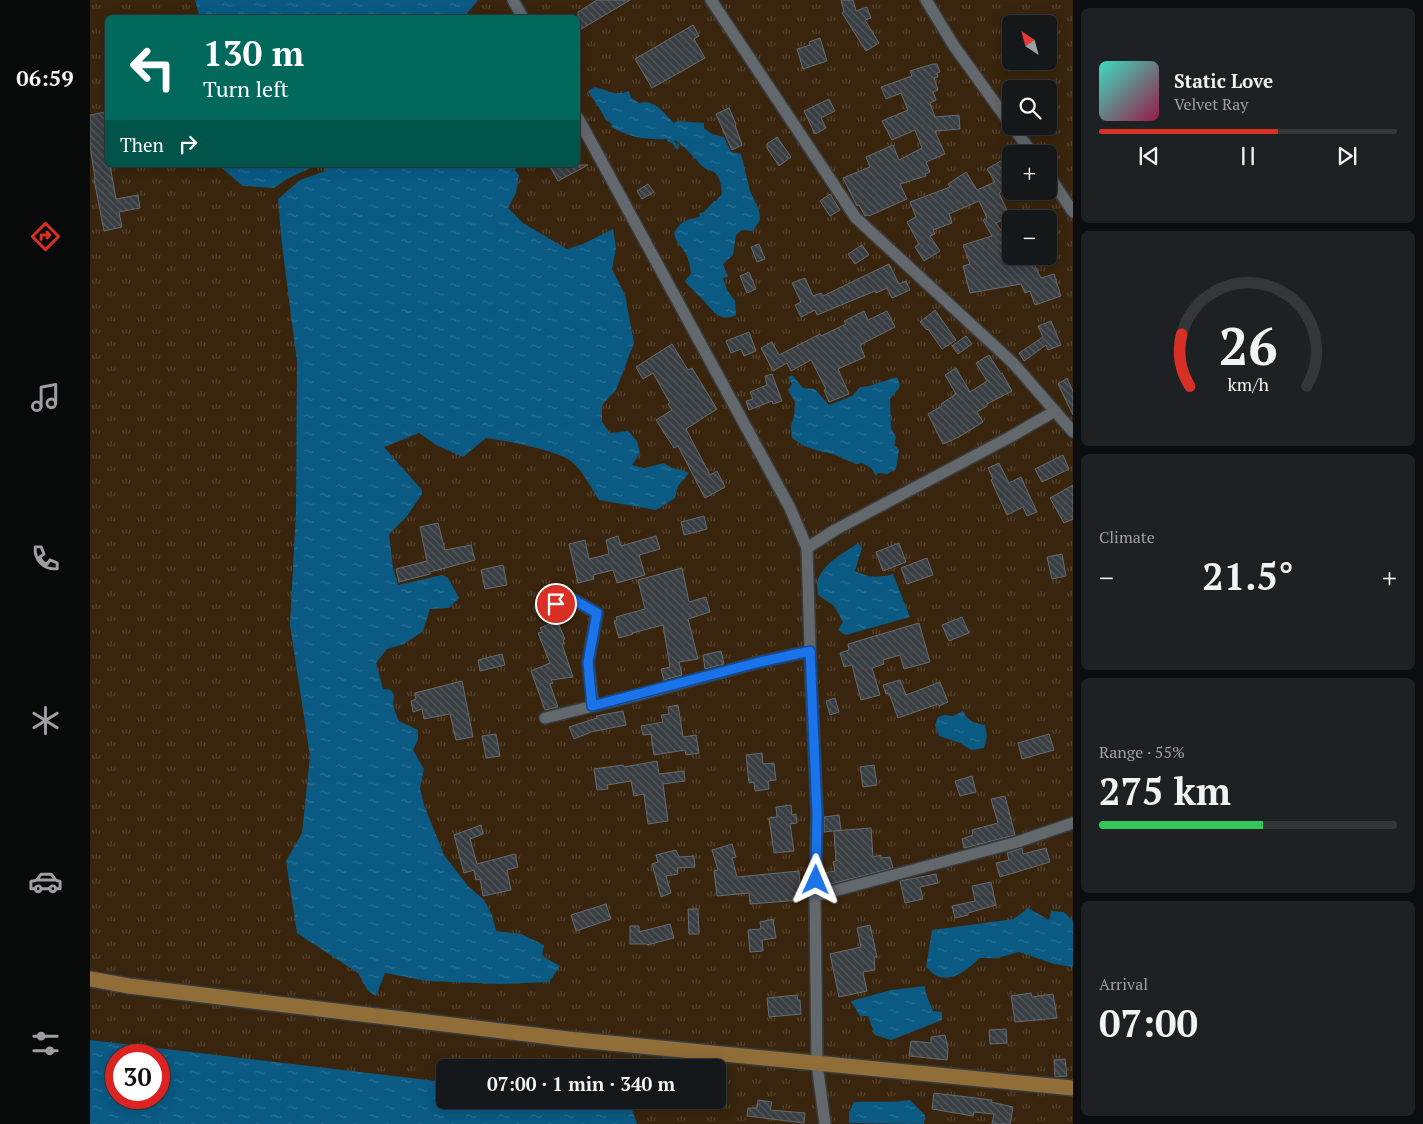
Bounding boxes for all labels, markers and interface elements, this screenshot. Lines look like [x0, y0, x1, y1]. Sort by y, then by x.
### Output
north arrow [1002, 15, 1058, 70]
map controls [1002, 15, 1057, 265]
text: 130 m [203, 30, 304, 76]
icon: left [120, 35, 185, 100]
text: 06:59 [16, 63, 74, 92]
text: Static Love [1174, 68, 1273, 93]
text: Turn left [203, 74, 289, 103]
button: search [1002, 80, 1057, 135]
text: Velvet Ray [1174, 93, 1248, 115]
icon: right [174, 130, 202, 158]
text: Then [120, 132, 164, 157]
icon: previous [1135, 142, 1163, 170]
icon: pause [1234, 142, 1262, 170]
icon: next [1333, 142, 1361, 170]
button: + [1002, 145, 1057, 200]
button: − [1002, 210, 1057, 265]
icon: directions [28, 219, 63, 254]
text: 26 [1219, 311, 1277, 380]
text: km/h [1227, 372, 1269, 396]
icon: music [28, 380, 63, 415]
text: Climate [1099, 526, 1155, 548]
icon: phone [28, 541, 63, 576]
text: 21.5° [1202, 551, 1294, 601]
text: − [1099, 559, 1114, 596]
text: + [1382, 559, 1397, 596]
pin [535, 583, 577, 625]
icon: arrive [542, 590, 570, 618]
icon: climate [28, 703, 63, 738]
text: Range · 55% [1099, 741, 1185, 763]
text: 275 km [1099, 766, 1231, 816]
position arrow [789, 853, 841, 905]
icon: car [28, 864, 63, 899]
text: Arrival [1099, 973, 1148, 995]
text: 07:00 [1099, 998, 1198, 1048]
icon: filters [28, 1026, 63, 1061]
speed limit sign: 30 [105, 1044, 170, 1109]
text: 07:00 · 1 min · 340 m [487, 1071, 675, 1096]

